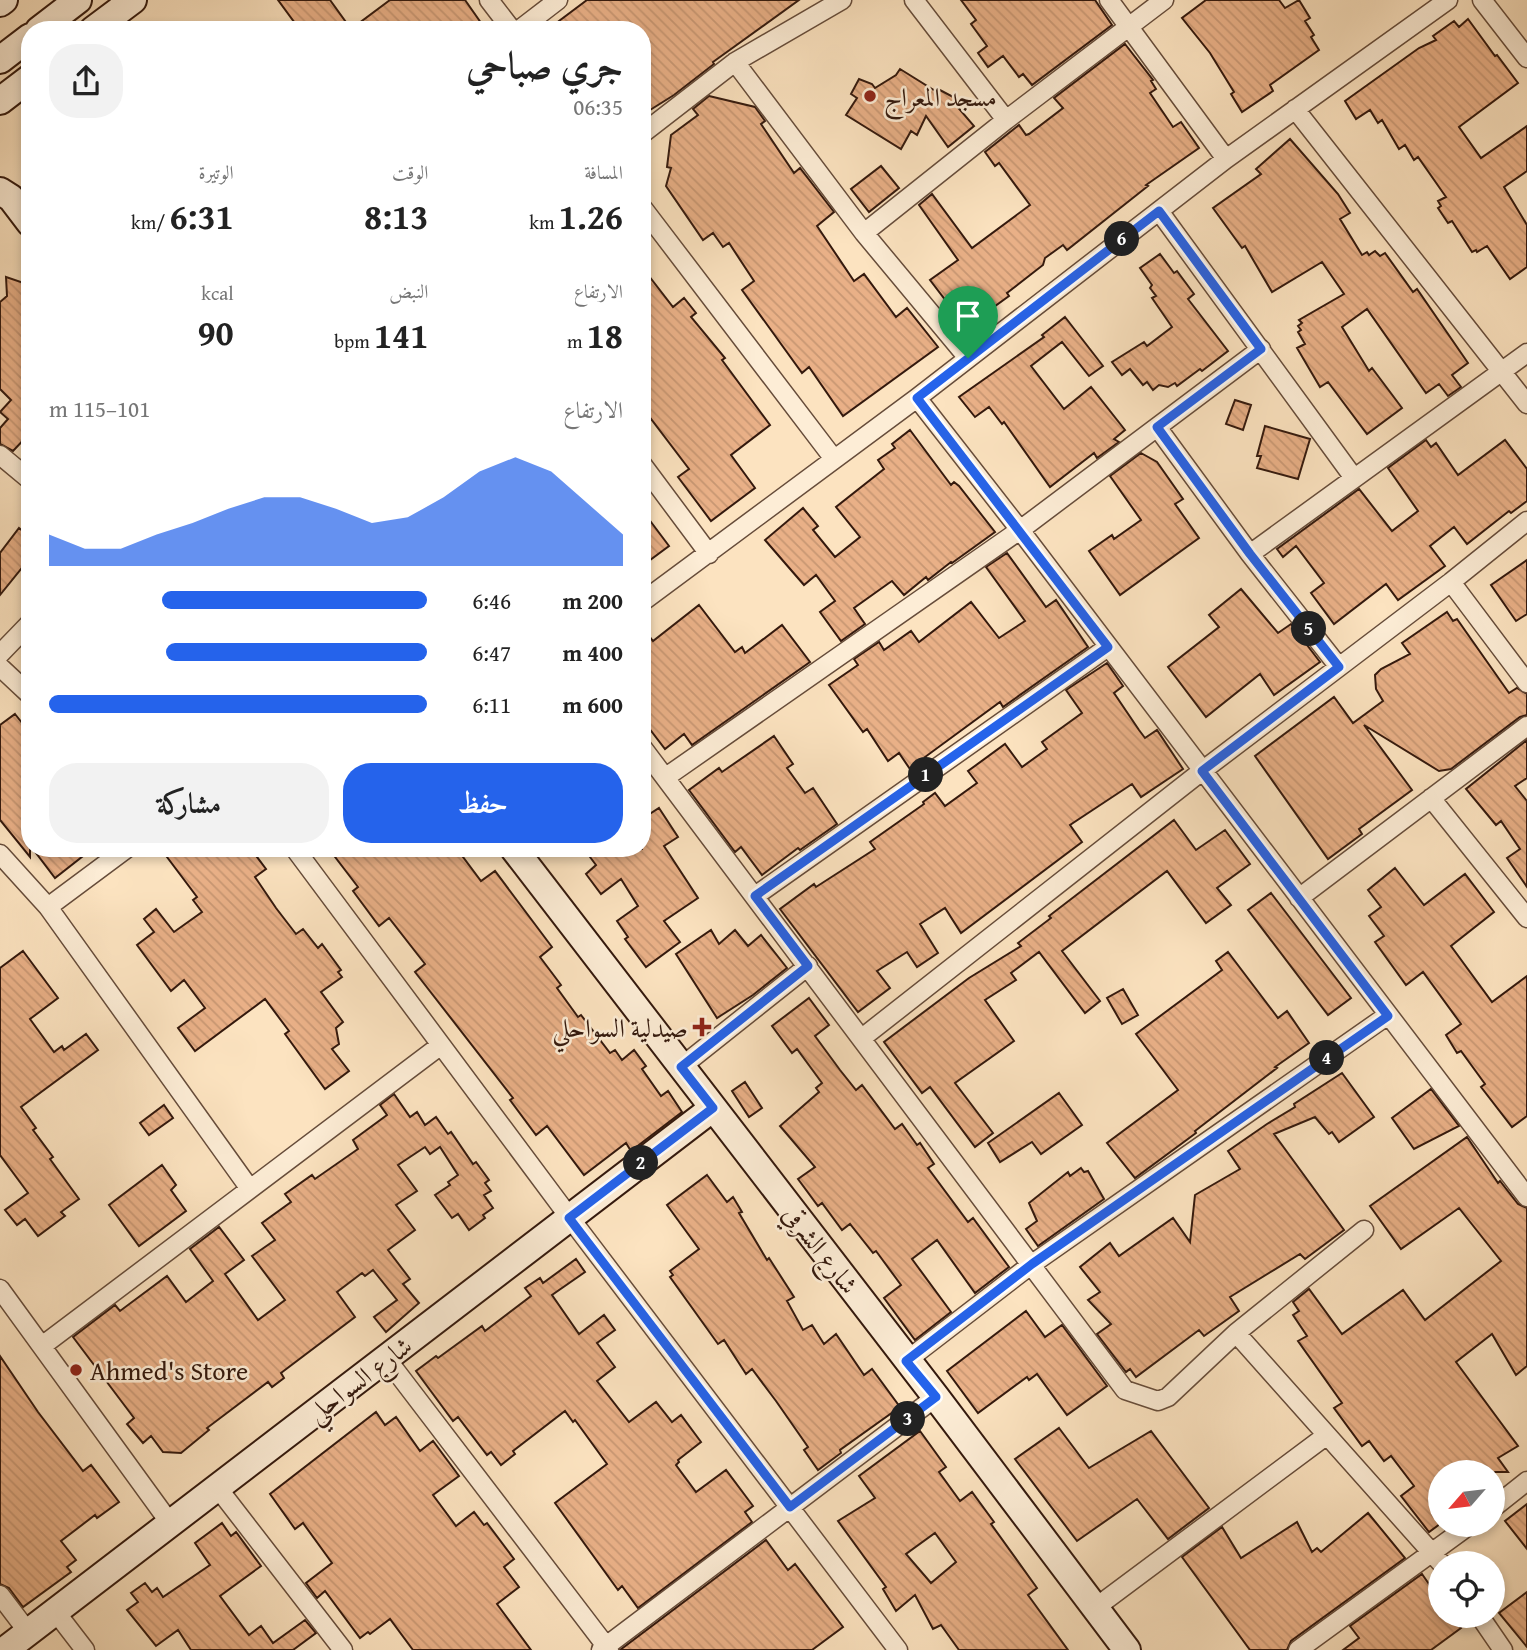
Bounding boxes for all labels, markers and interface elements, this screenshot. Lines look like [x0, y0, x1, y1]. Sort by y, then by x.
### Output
text: جري صباحي [466, 36, 623, 92]
button: share [49, 44, 123, 118]
place label: مسجد المعراج [884, 77, 997, 121]
marker: مسجد المعراج [862, 88, 878, 104]
text: 06:35 [573, 90, 623, 123]
text: الوتيرة [199, 158, 234, 186]
text: الوقت [392, 158, 428, 186]
text: المسافة [584, 158, 623, 186]
text: 6:31 [169, 191, 234, 242]
text: 8:13 [364, 191, 428, 242]
text: 1.26 [559, 191, 623, 242]
text: /km [131, 208, 169, 236]
text: km [529, 208, 559, 236]
pin: 6 [1104, 222, 1140, 256]
text: 6 [1117, 224, 1126, 252]
text: النبض [389, 277, 428, 305]
text: الارتفاع [574, 277, 623, 305]
text: kcal [201, 279, 234, 307]
pin [938, 286, 998, 358]
icon: arrive [949, 297, 987, 335]
text: 90 [197, 307, 234, 358]
text: 141 [374, 310, 428, 361]
text: 18 [587, 310, 623, 361]
text: bpm [334, 327, 374, 355]
text: m [567, 327, 587, 355]
text: 101–115 m [49, 392, 150, 425]
text: الارتفاع [563, 393, 623, 426]
text: 6:46 [472, 584, 511, 617]
text: 200 m [562, 584, 623, 617]
pin: 5 [1292, 612, 1326, 646]
text: 5 [1304, 614, 1313, 642]
text: 6:47 [472, 636, 511, 669]
text: 400 m [562, 636, 623, 669]
text: 6:11 [472, 688, 511, 721]
text: 600 m [562, 688, 623, 721]
pin: 1 [908, 758, 944, 792]
text: 1 [921, 760, 930, 788]
button: مشاركة [49, 763, 329, 843]
button: حفظ [343, 763, 623, 843]
place label: صيدلية السواحلي [552, 1008, 688, 1053]
marker: صيدلية السواحلي [694, 1019, 710, 1035]
pin: 4 [1310, 1040, 1344, 1076]
text: 4 [1322, 1043, 1331, 1071]
pin: 2 [624, 1146, 658, 1180]
text: 2 [636, 1148, 645, 1176]
street label: شارع الشرقي [771, 1196, 868, 1304]
street label: شارع السواحلي [298, 1326, 424, 1437]
place label: Ahmed's Store [90, 1351, 248, 1390]
marker: Ahmed's Store [68, 1362, 84, 1378]
pin: 3 [890, 1402, 926, 1436]
text: 3 [903, 1404, 912, 1432]
north arrow [1428, 1460, 1505, 1536]
map controls [1428, 1460, 1505, 1628]
button: locate [1428, 1551, 1505, 1628]

